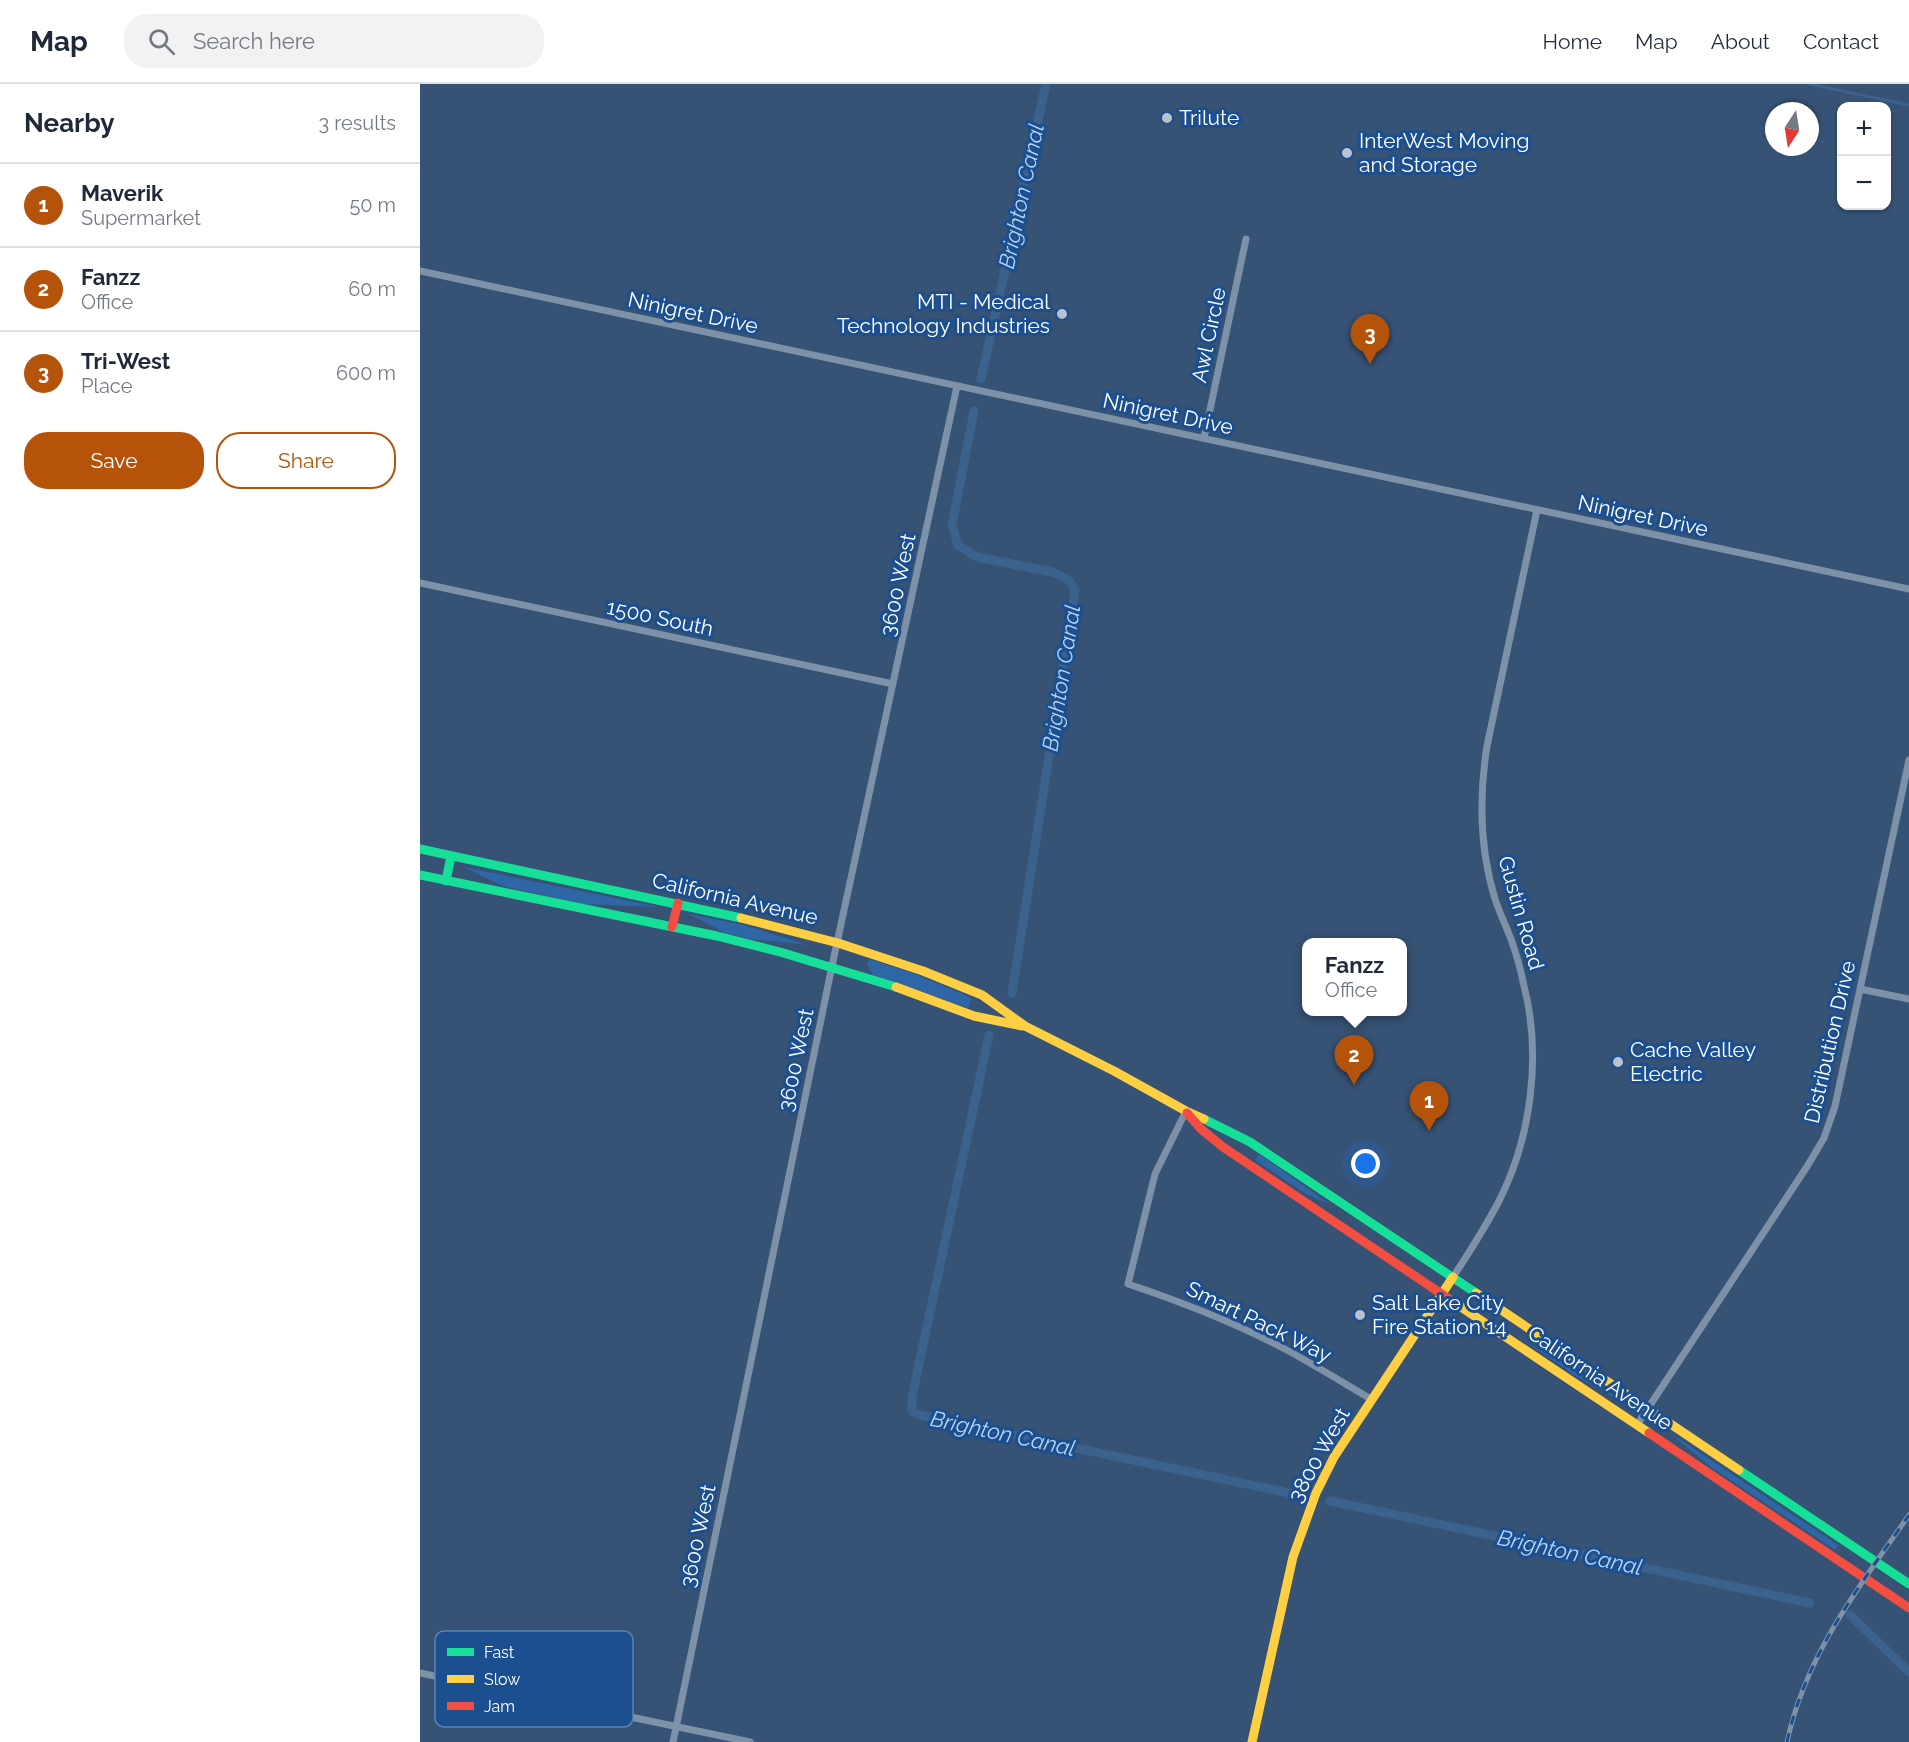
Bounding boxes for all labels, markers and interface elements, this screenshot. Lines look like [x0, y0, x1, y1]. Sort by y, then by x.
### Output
search box [124, 14, 544, 68]
text: Map [30, 25, 88, 58]
icon: search [145, 25, 178, 58]
text: Search here [193, 28, 315, 54]
text: Home [1543, 29, 1602, 54]
text: Map [1635, 29, 1678, 54]
text: About [1711, 29, 1770, 54]
text: Contact [1803, 29, 1879, 54]
north arrow [1765, 102, 1819, 156]
map controls [1837, 102, 1891, 210]
button: + [1837, 102, 1891, 156]
place label: Trilute [1179, 105, 1239, 130]
text: Nearby [24, 108, 114, 138]
text: 3 results [318, 111, 396, 135]
marker: Trilute [1160, 111, 1174, 125]
water label: Brighton Canal [993, 121, 1049, 271]
place label: InterWest Moving and Storage [1359, 128, 1530, 177]
marker: InterWest Moving and Storage [1340, 146, 1354, 160]
button: − [1837, 156, 1891, 210]
text: Maverik [81, 180, 163, 206]
text: 1 [39, 193, 48, 217]
text: 50 m [349, 193, 396, 217]
text: Supermarket [81, 206, 201, 230]
text: Fanzz [81, 264, 140, 290]
text: 2 [38, 277, 49, 301]
text: 60 m [348, 277, 396, 301]
street label: Awl Circle [1186, 285, 1231, 385]
street label: Ninigret Drive [626, 287, 760, 338]
place label: MTI - Medical Technology Industries [837, 289, 1050, 338]
text: Office [81, 290, 133, 314]
marker: MTI - Medical Technology Industries [1055, 307, 1069, 321]
pin: 3 [1350, 314, 1390, 364]
text: Tri-West [81, 348, 170, 374]
text: 3 [38, 361, 49, 385]
text: 600 m [336, 361, 396, 385]
text: Place [81, 374, 132, 398]
street label: Ninigret Drive [1101, 388, 1235, 439]
button: Save [24, 432, 204, 489]
button: Share [216, 432, 396, 489]
street label: Ninigret Drive [1576, 490, 1710, 541]
street label: 3600 West [874, 531, 921, 638]
street label: 1500 South [604, 594, 716, 641]
water label: Brighton Canal [1037, 603, 1085, 753]
street label: Gustin Road [1493, 853, 1550, 973]
street label: California Avenue [650, 867, 820, 930]
popup [1302, 938, 1407, 1016]
text: Fanzz [1325, 952, 1384, 978]
street label: Distribution Drive [1799, 958, 1860, 1126]
text: Office [1325, 978, 1377, 1002]
street label: 3600 West [772, 1006, 819, 1113]
pin: 2 [1334, 1036, 1374, 1085]
place label: Cache Valley Electric [1630, 1037, 1756, 1086]
marker: Cache Valley Electric [1611, 1055, 1625, 1069]
pin: 1 [1410, 1082, 1448, 1131]
your location [1351, 1149, 1380, 1178]
street label: Smart Pack Way [1183, 1276, 1336, 1367]
place label: Salt Lake City Fire Station 14 [1372, 1290, 1507, 1339]
marker: Salt Lake City Fire Station 14 [1353, 1308, 1367, 1322]
street label: California Avenue [1523, 1320, 1677, 1435]
street label: 3800 West [1282, 1403, 1355, 1506]
water label: Brighton Canal [928, 1405, 1078, 1461]
street label: 3600 West [674, 1482, 721, 1589]
water label: Brighton Canal [1495, 1524, 1645, 1580]
legend [435, 1631, 633, 1727]
text: Fast [484, 1643, 515, 1662]
text: Slow [484, 1670, 520, 1689]
text: Jam [484, 1697, 515, 1716]

